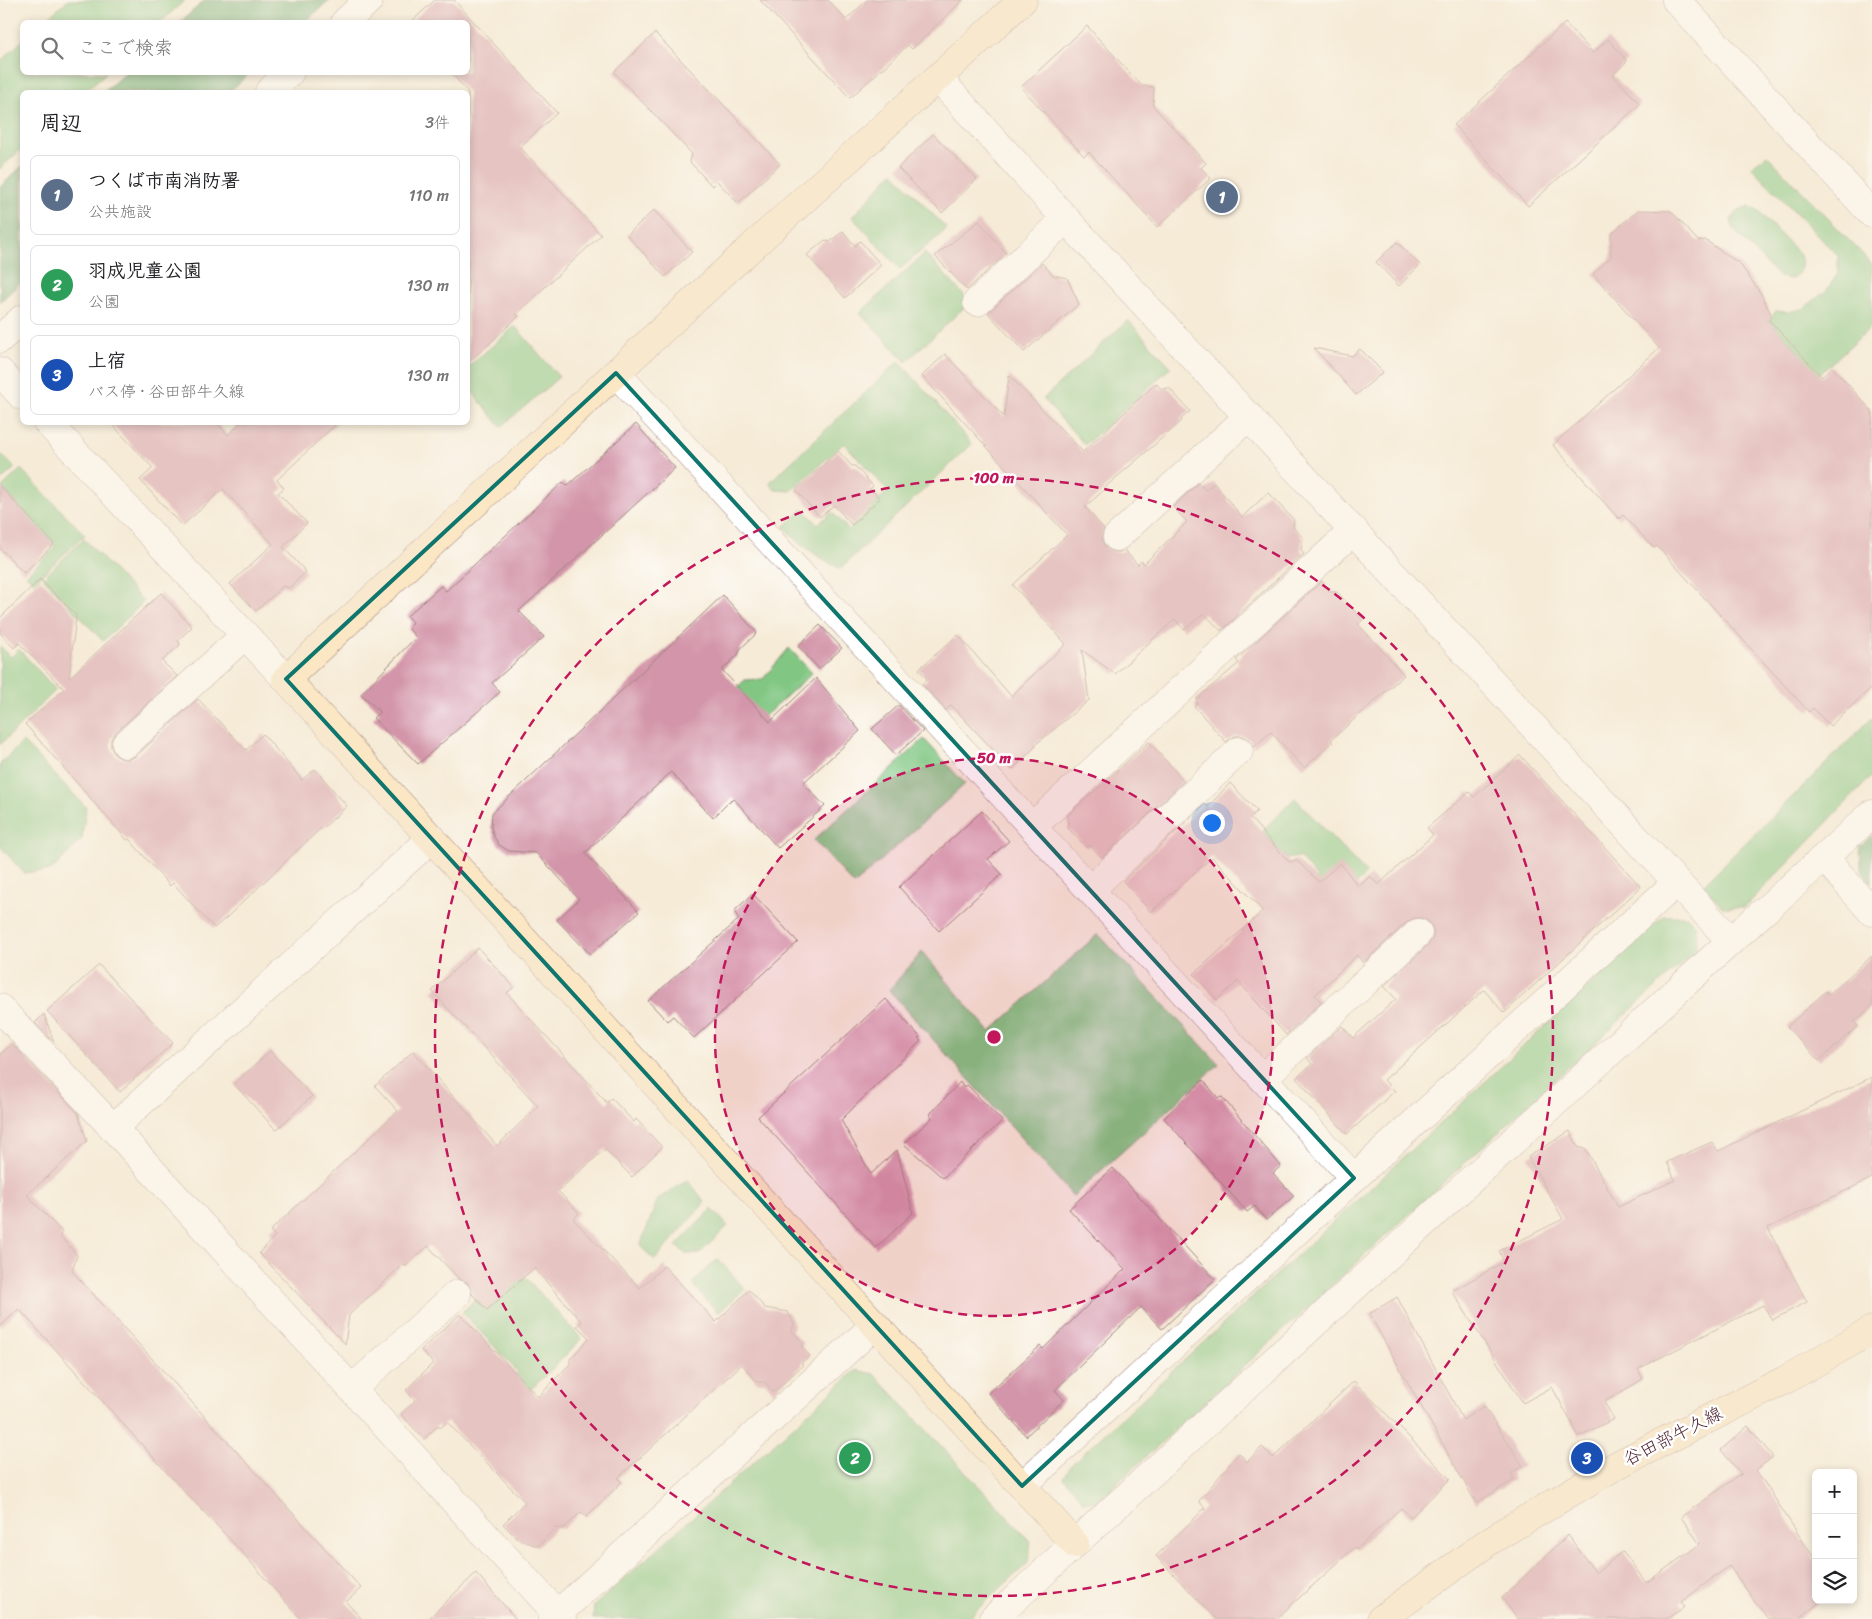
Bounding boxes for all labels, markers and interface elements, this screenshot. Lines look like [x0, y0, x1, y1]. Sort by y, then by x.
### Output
search box [20, 20, 470, 75]
text: ここで検索 [78, 31, 173, 64]
icon: search [38, 34, 66, 62]
text: 周辺 [40, 104, 82, 142]
text: 3件 [425, 108, 450, 137]
text: つくば市南消防署 [88, 164, 240, 197]
pin: 1 [1206, 178, 1238, 216]
text: 1 [54, 181, 60, 210]
text: 110 m [409, 181, 449, 210]
text: 公共施設 [88, 197, 152, 226]
text: 羽成児童公園 [88, 254, 202, 287]
text: 2 [52, 271, 62, 300]
text: 130 m [407, 271, 449, 300]
text: 公園 [88, 287, 120, 316]
text: 上宿 [88, 344, 126, 377]
text: 3 [53, 361, 61, 390]
text: 130 m [407, 361, 449, 390]
text: バス停 · 谷田部牛久線 [88, 377, 245, 406]
text: 100 m [974, 465, 1015, 491]
text: 50 m [977, 745, 1012, 771]
your location [1199, 810, 1225, 836]
centre of rings [985, 1028, 1003, 1046]
street label: 谷田部牛久線 [1618, 1397, 1728, 1475]
pin: 2 [839, 1439, 871, 1477]
pin: 3 [1571, 1439, 1603, 1477]
map controls [1812, 1469, 1857, 1604]
button: + [1812, 1469, 1857, 1514]
button: − [1812, 1514, 1857, 1559]
button: layers [1812, 1559, 1857, 1604]

